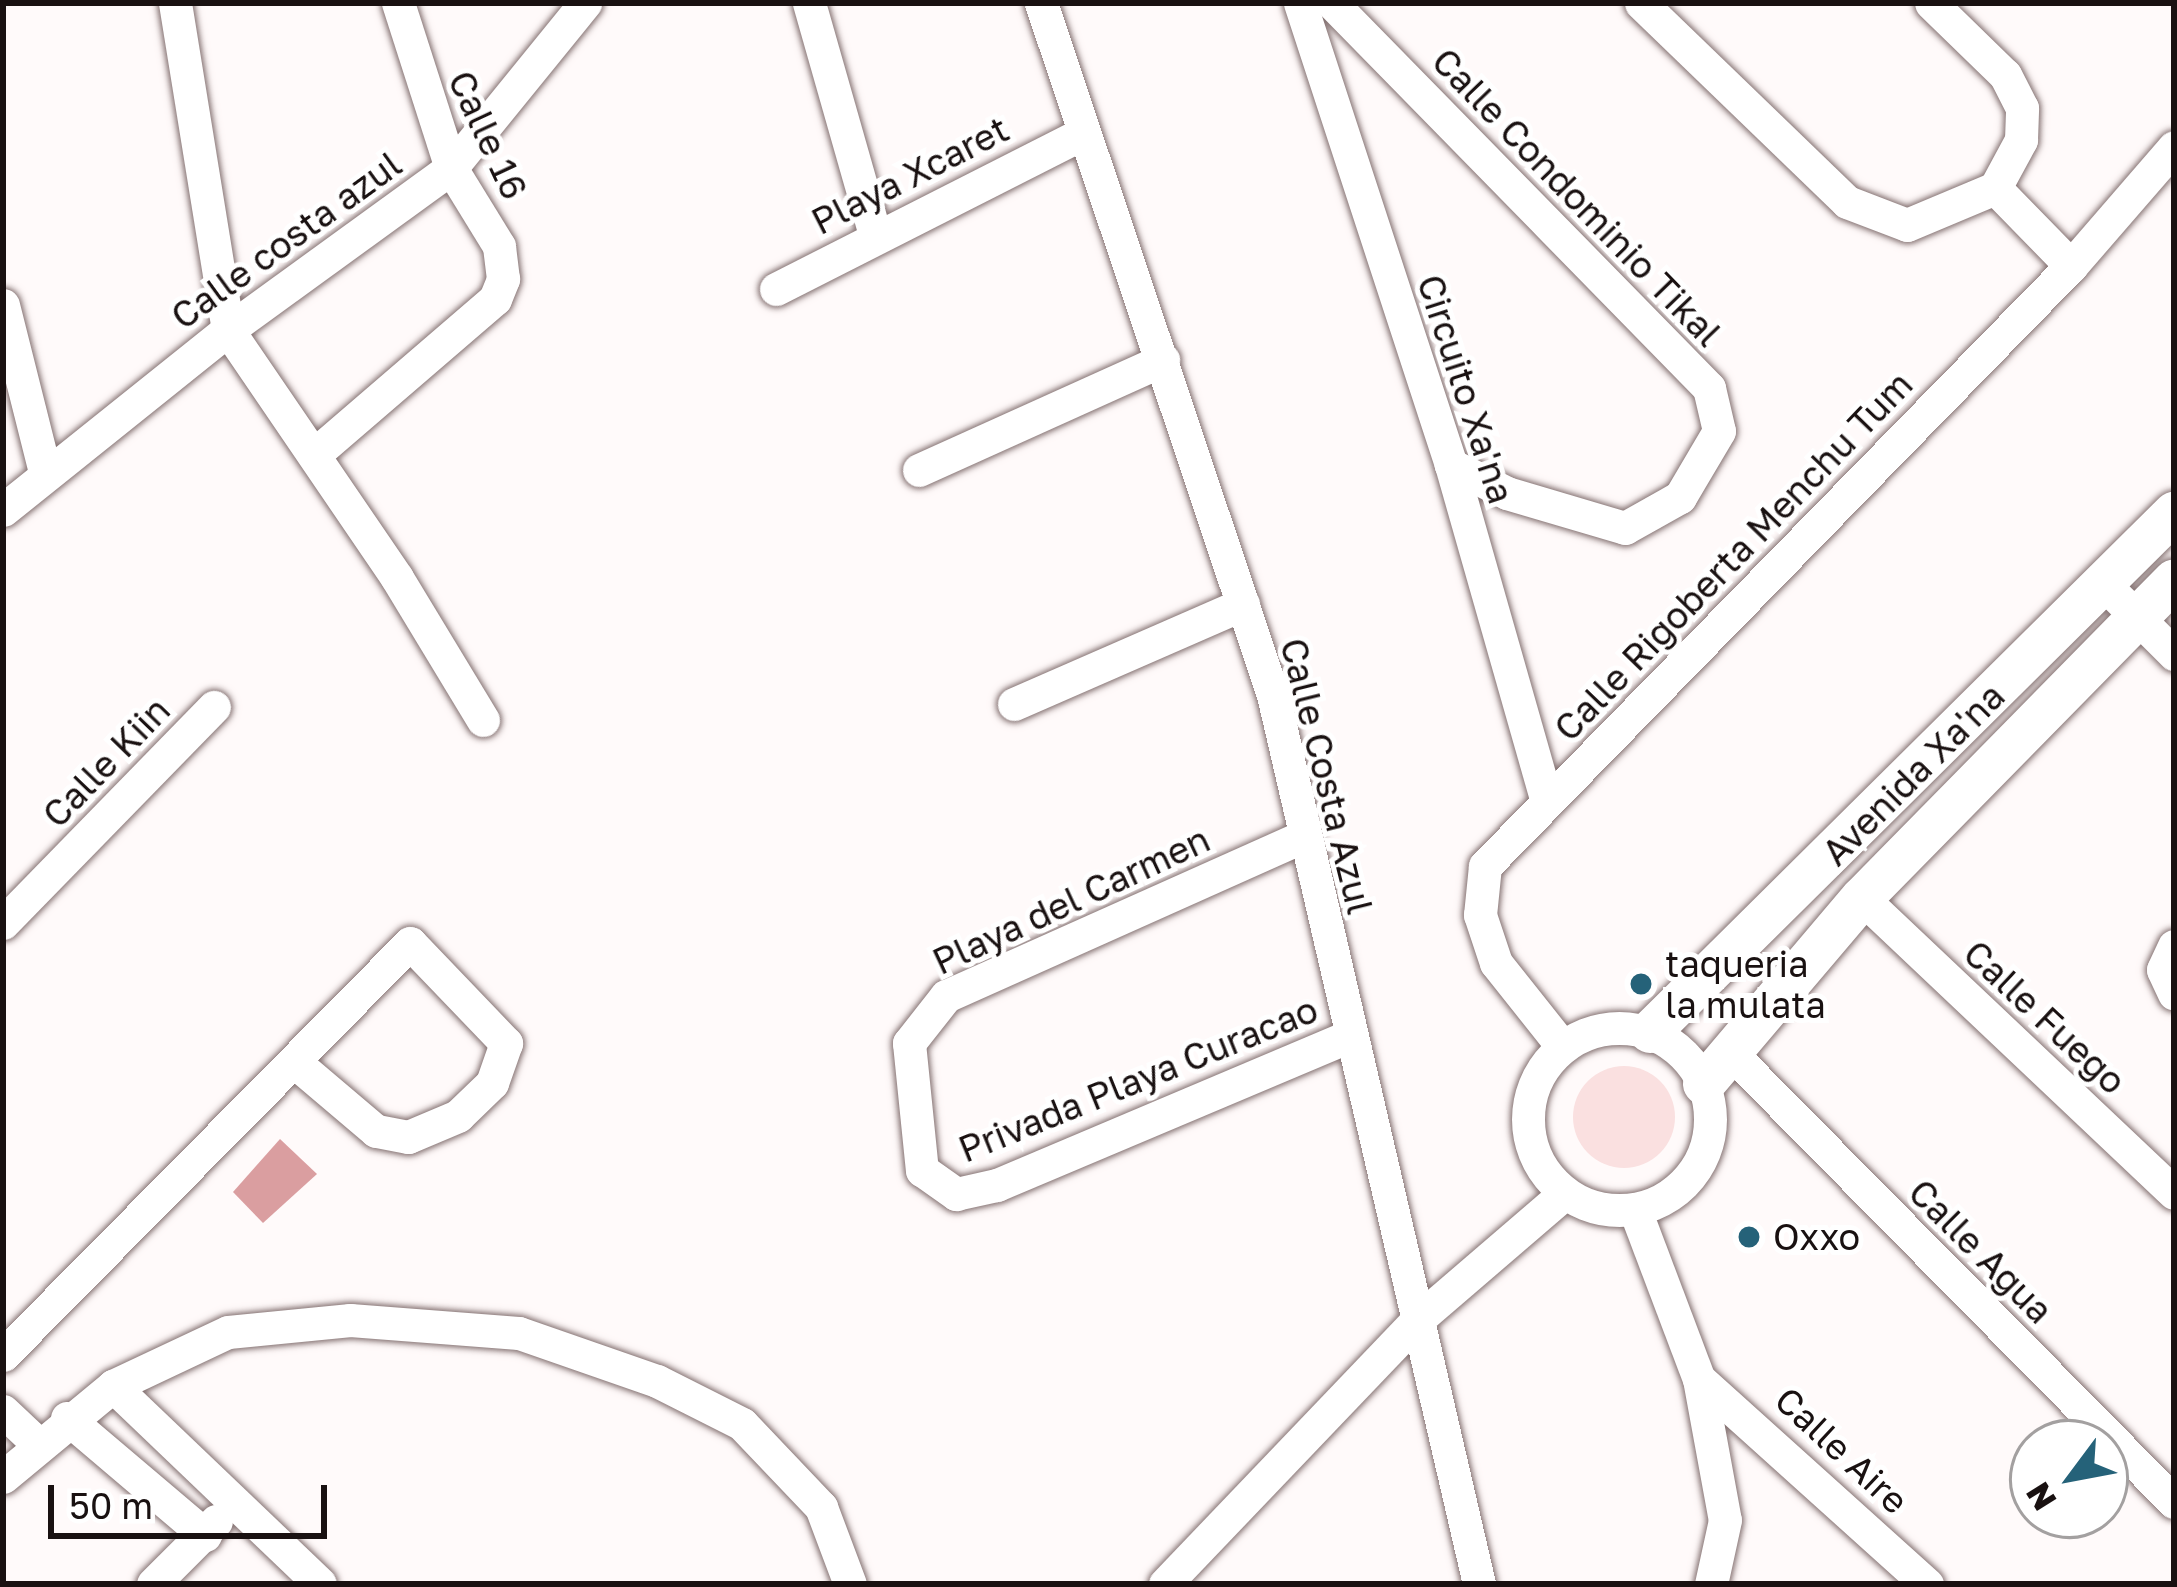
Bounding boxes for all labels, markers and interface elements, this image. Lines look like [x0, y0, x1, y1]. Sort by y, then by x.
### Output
street label: Calle Condominio Tikal [1424, 39, 1730, 355]
street label: Calle 16 [440, 64, 536, 206]
street label: Playa Xcaret [804, 107, 1016, 243]
street label: Calle costa azul [163, 142, 409, 338]
street label: Circuito Xa'na [1409, 269, 1523, 509]
street label: Calle Rigoberta Menchu Tum [1545, 363, 1921, 749]
street label: Calle Costa Azul [1272, 634, 1382, 918]
street label: Avenida Xa'na [1813, 674, 2013, 874]
street label: Calle Kiin [34, 688, 178, 836]
street label: Playa del Carmen [926, 817, 1216, 983]
street label: Calle Fuego [1955, 931, 2135, 1103]
place label: taqueria la mulata [1665, 941, 1826, 1026]
marker: taqueria la mulata [1628, 971, 1654, 997]
street label: Privada Playa Curacao [952, 987, 1324, 1171]
street label: Calle Agua [1900, 1170, 2062, 1332]
place label: Oxxo [1773, 1215, 1860, 1259]
marker: Oxxo [1736, 1224, 1762, 1250]
street label: Calle Aire [1767, 1378, 1917, 1522]
north arrow [2009, 1419, 2129, 1539]
scale bar [54, 1461, 333, 1535]
text: N [2017, 1476, 2064, 1518]
text: 50 m [69, 1484, 153, 1527]

